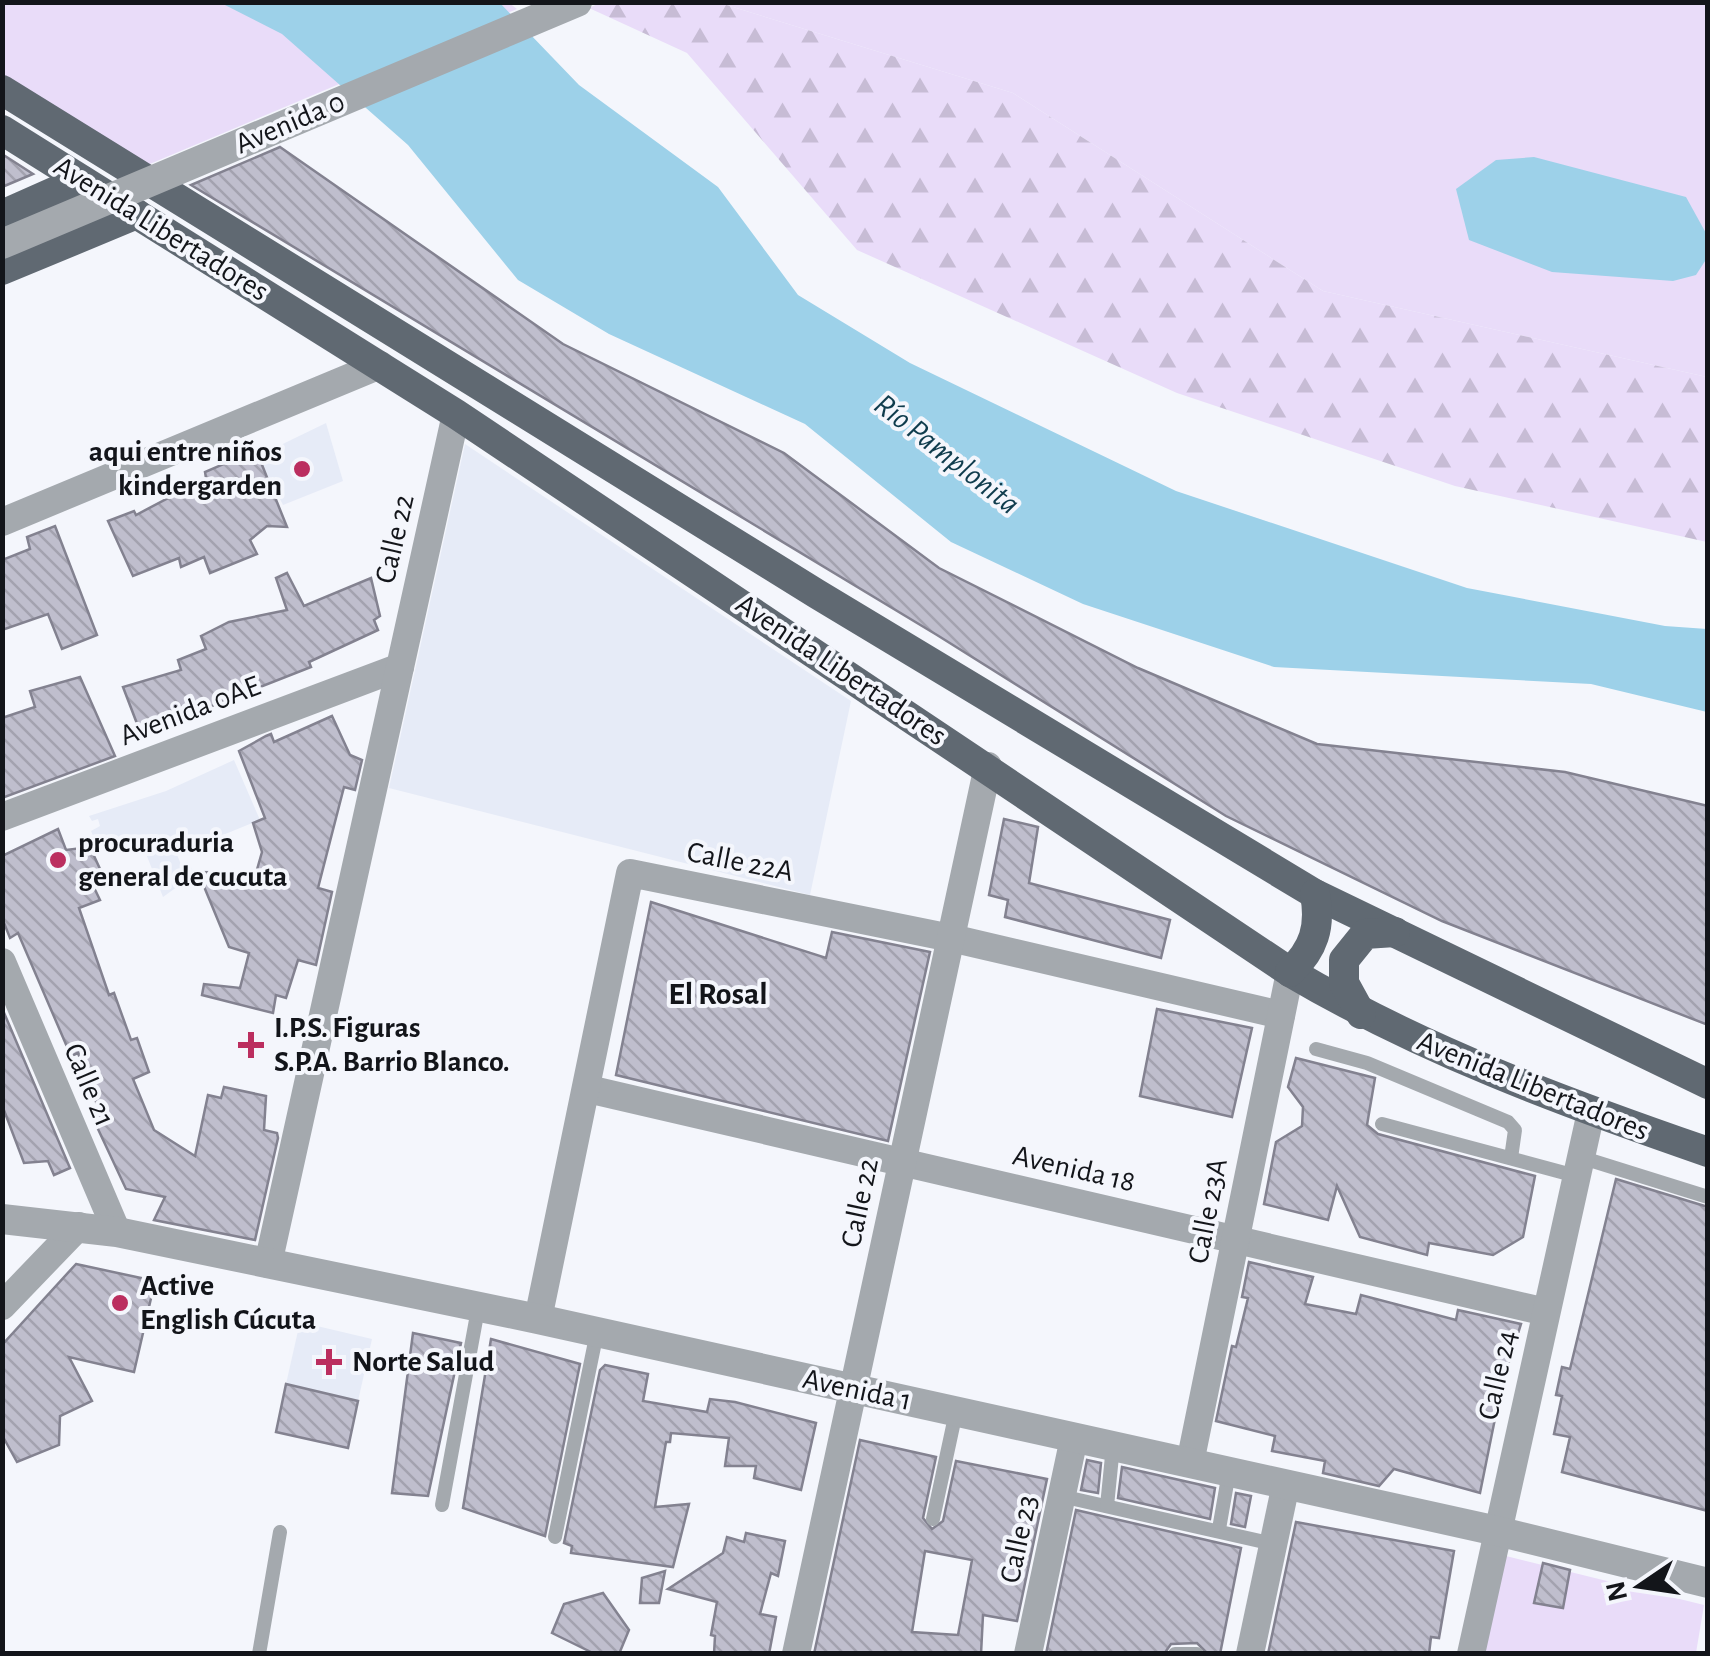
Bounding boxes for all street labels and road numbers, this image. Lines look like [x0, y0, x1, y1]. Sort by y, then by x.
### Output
street label: Avenida 0 [231, 87, 349, 159]
street label: Avenida Libertadores [48, 151, 274, 307]
street label: Calle 22 [370, 492, 420, 586]
street label: Avenida Libertadores [730, 589, 952, 751]
street label: Avenida 0AE [116, 671, 264, 751]
street label: Calle 22A [684, 837, 796, 887]
street label: Avenida Libertadores [1413, 1026, 1653, 1146]
street label: Calle 21 [58, 1039, 120, 1131]
street label: Avenida 18 [1010, 1140, 1138, 1198]
street label: Calle 22 [836, 1156, 884, 1250]
street label: Calle 23A [1183, 1156, 1233, 1266]
street label: Calle 24 [1473, 1327, 1523, 1423]
street label: Avenida 1 [800, 1364, 914, 1416]
street label: Calle 23 [995, 1492, 1043, 1586]

